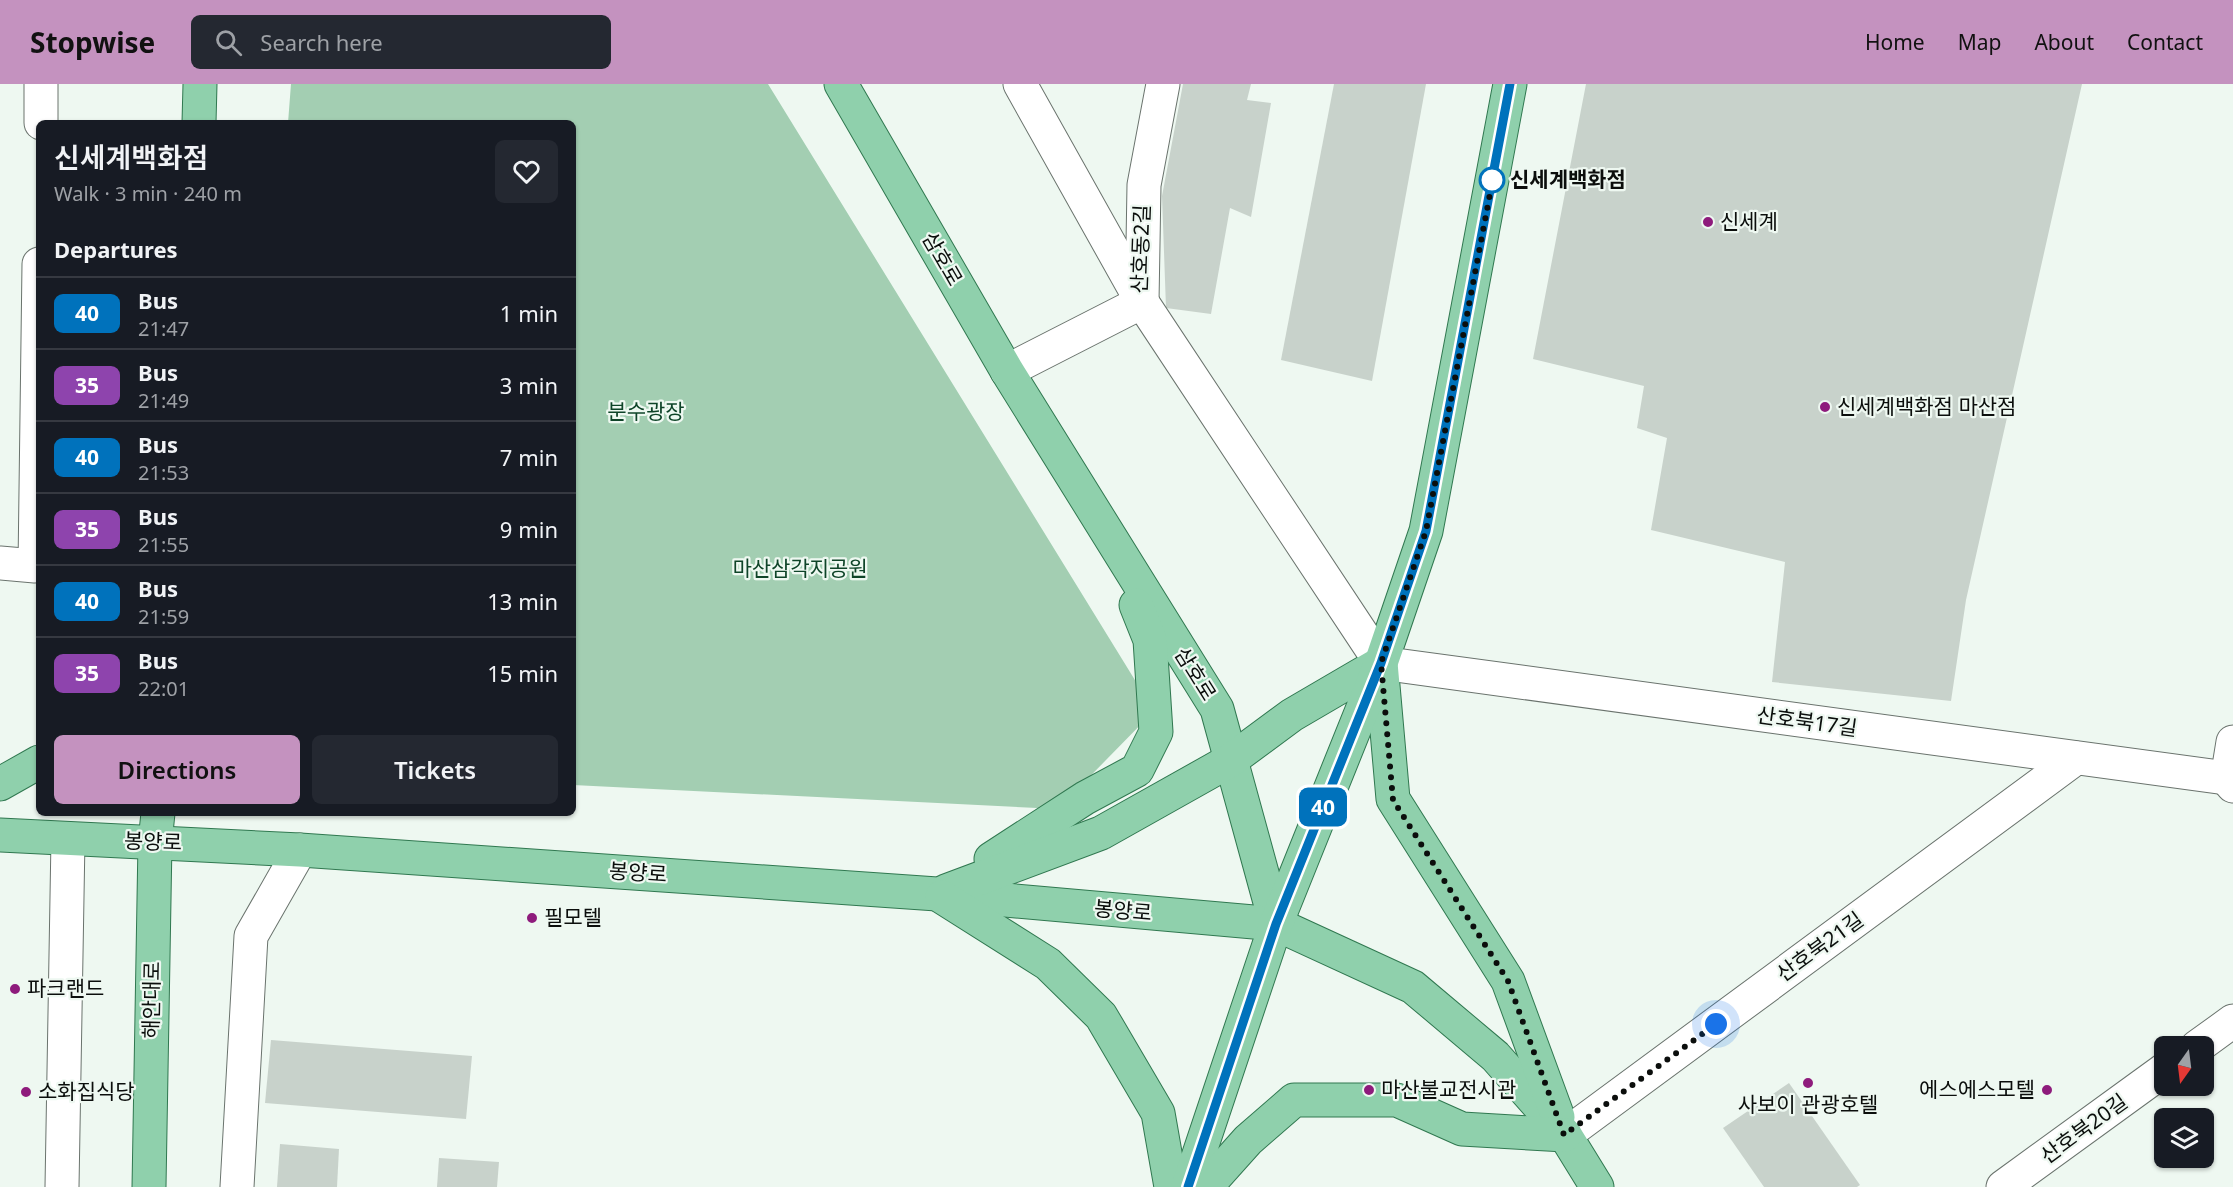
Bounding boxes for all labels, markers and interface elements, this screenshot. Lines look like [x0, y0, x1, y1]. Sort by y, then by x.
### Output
search box [191, 15, 611, 69]
text: Stopwise [30, 23, 155, 61]
icon: search [212, 26, 245, 59]
text: Search here [260, 27, 383, 57]
text: Home [1865, 28, 1925, 56]
text: Map [1958, 28, 2001, 56]
text: About [2034, 28, 2094, 56]
text: Contact [2127, 28, 2203, 56]
text: 신세계백화점 [54, 138, 209, 176]
button: heart [495, 140, 558, 203]
place label: 신세계백화점 [1510, 165, 1626, 193]
marker: 신세계백화점 [1479, 167, 1505, 193]
text: Walk · 3 min · 240 m [54, 180, 242, 207]
street label: 산호동2길 [1124, 204, 1156, 294]
place label: 신세계 [1720, 207, 1778, 235]
marker: 신세계 [1701, 215, 1715, 229]
street label: 삼호로 [916, 226, 969, 291]
text: Departures [54, 234, 178, 264]
text: Bus [138, 285, 178, 315]
text: 1 min [500, 298, 558, 328]
text: 40 [75, 299, 99, 327]
text: 21:47 [138, 315, 189, 342]
text: Bus [138, 357, 178, 387]
text: 3 min [500, 370, 558, 400]
text: 35 [75, 371, 99, 399]
text: 21:49 [138, 387, 189, 414]
place label: 신세계백화점 마산점 [1837, 392, 2016, 420]
park label: 분수광장 [607, 397, 685, 425]
marker: 신세계백화점 마산점 [1818, 400, 1832, 414]
text: Bus [138, 429, 178, 459]
text: 7 min [500, 442, 558, 472]
text: 40 [75, 443, 99, 471]
text: 21:53 [138, 459, 189, 486]
text: Bus [138, 501, 178, 531]
text: 9 min [500, 514, 558, 544]
text: 35 [75, 515, 99, 543]
text: 21:55 [138, 531, 189, 558]
park label: 마산삼각지공원 [732, 554, 868, 582]
text: Bus [138, 573, 178, 603]
text: 13 min [487, 586, 558, 616]
text: 40 [75, 587, 99, 615]
text: 21:59 [138, 603, 189, 630]
street label: 삼호로 [1169, 641, 1223, 705]
text: Bus [138, 645, 178, 675]
text: 15 min [487, 658, 558, 688]
text: 35 [75, 659, 99, 687]
text: 22:01 [138, 675, 189, 702]
street label: 산호북17길 [1755, 700, 1859, 742]
button: Directions [54, 735, 300, 804]
button: Tickets [312, 735, 558, 804]
line badge: 40 [1296, 788, 1350, 826]
text: 40 [1311, 793, 1335, 821]
street label: 봉양로 [124, 826, 182, 856]
street label: 봉양로 [608, 856, 668, 888]
street label: 봉양로 [1093, 894, 1153, 926]
place label: 필모텔 [544, 903, 602, 931]
street label: 산호북21길 [1770, 905, 1869, 987]
marker: 필모텔 [525, 911, 539, 925]
street label: 해안대로 [136, 961, 166, 1039]
place label: 파크랜드 [27, 974, 104, 1002]
marker: 파크랜드 [8, 982, 22, 996]
your location [1701, 1009, 1731, 1039]
north arrow [2154, 1036, 2214, 1096]
map controls [2154, 1036, 2214, 1168]
place label: 마산불교전시관 [1381, 1075, 1516, 1103]
place label: 에스에스모텔 [1919, 1075, 2035, 1103]
marker: 사보이 관광호텔 [1801, 1076, 1815, 1090]
place label: 소화집식당 [38, 1077, 135, 1105]
marker: 마산불교전시관 [1362, 1083, 1376, 1097]
marker: 에스에스모텔 [2040, 1083, 2054, 1097]
marker: 소화집식당 [19, 1085, 33, 1099]
street label: 산호북20길 [2034, 1087, 2133, 1169]
place label: 사보이 관광호텔 [1738, 1090, 1878, 1118]
button: layers [2154, 1108, 2214, 1168]

